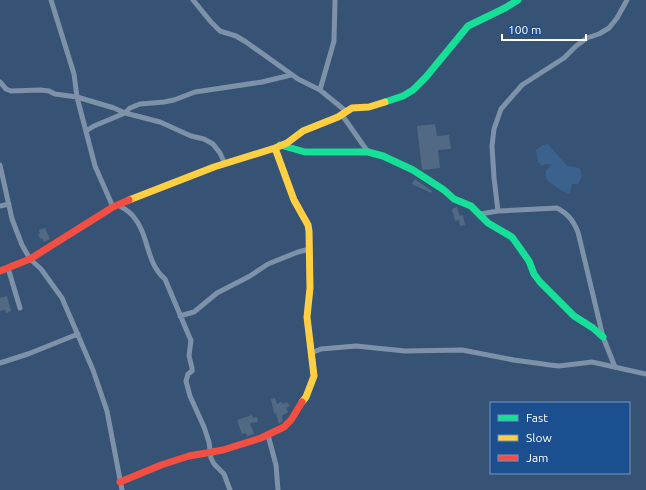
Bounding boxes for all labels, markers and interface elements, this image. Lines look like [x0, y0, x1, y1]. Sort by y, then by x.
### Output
scale bar [502, 16, 586, 42]
text: 100 m [508, 23, 541, 36]
legend [490, 402, 630, 474]
text: Fast [526, 411, 548, 424]
text: Slow [526, 431, 552, 444]
text: Jam [526, 451, 548, 464]

